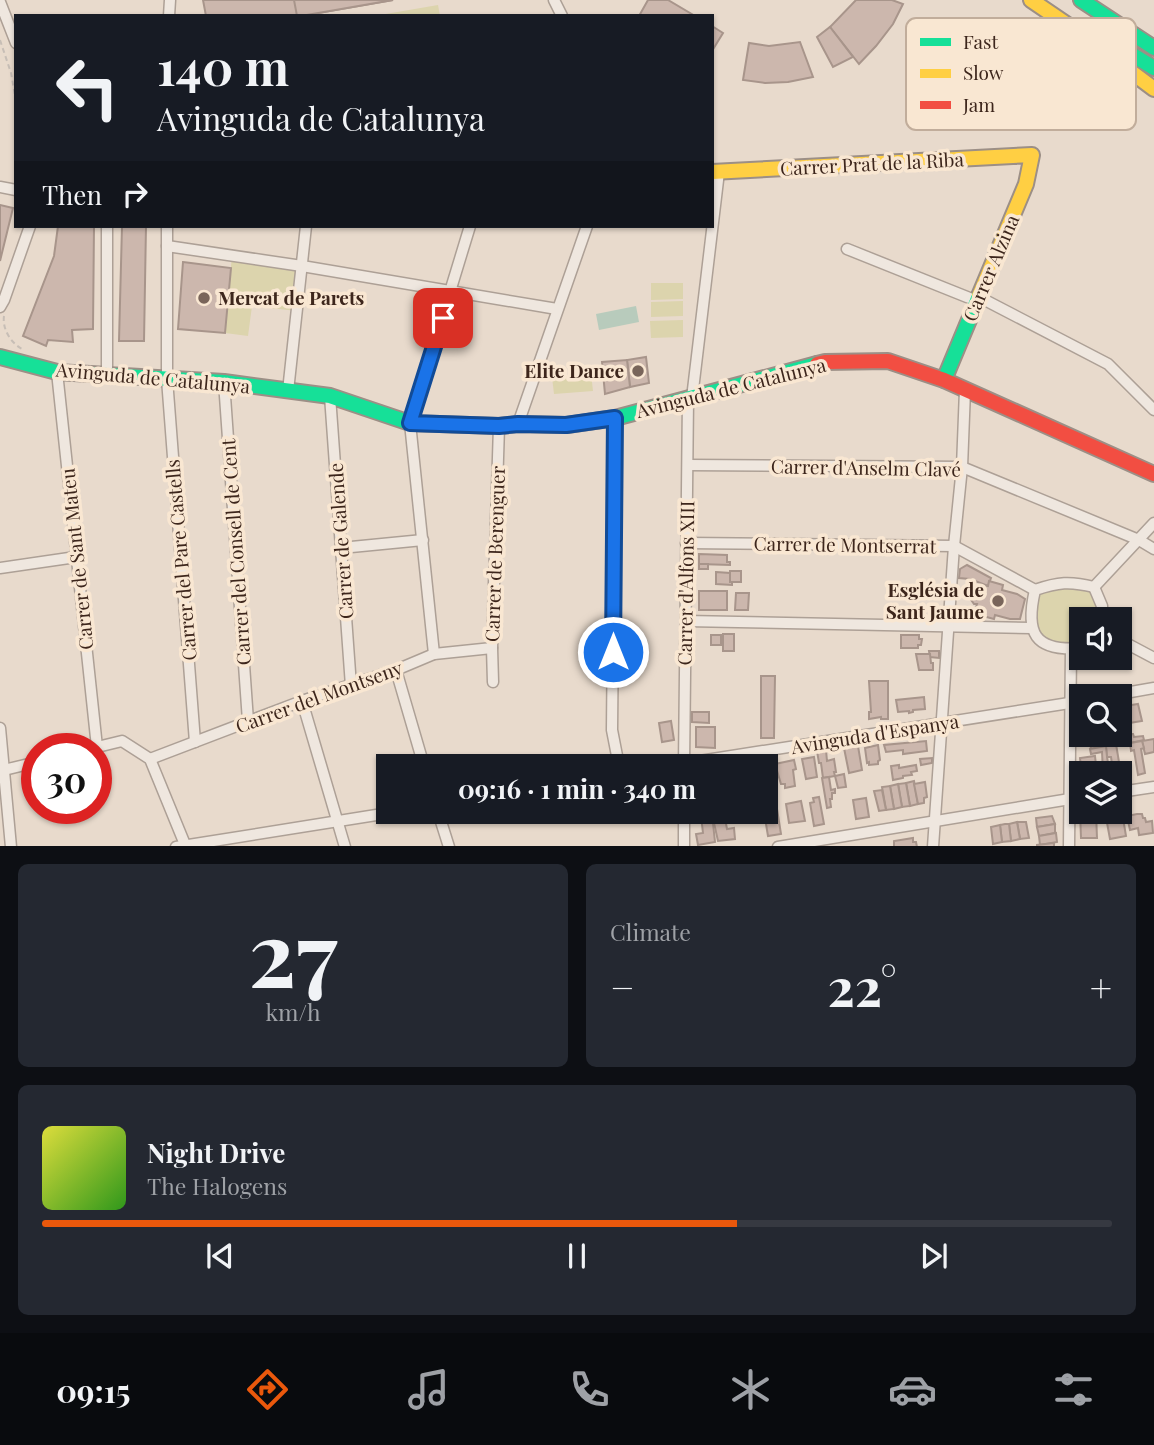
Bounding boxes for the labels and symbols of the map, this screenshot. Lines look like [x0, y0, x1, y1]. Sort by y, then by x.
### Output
legend [906, 18, 1136, 130]
text: Fast [963, 28, 999, 54]
text: Slow [963, 59, 1004, 85]
text: Jam [962, 91, 995, 117]
street label: Carrer Prat de la Riba [779, 145, 965, 181]
street label: Carrer Alzina [956, 210, 1024, 325]
place label: Mercat de Parets [218, 284, 365, 310]
pin [413, 288, 473, 348]
marker: Mercat de Parets [196, 290, 212, 306]
street label: Avinguda de Catalunya [632, 351, 829, 423]
street label: Avinguda de Catalunya [54, 355, 252, 398]
place label: Elite Dance [524, 357, 624, 383]
marker: Elite Dance [630, 363, 646, 379]
street label: Carrer del Consell de Cent [214, 438, 256, 666]
street label: Carrer d'Anselm Clavé [771, 452, 961, 482]
street label: Carrer del Pare Castells [158, 458, 202, 662]
street label: Carrer de Galende [322, 462, 358, 620]
street label: Carrer de Berenguer [478, 465, 510, 643]
street label: Carrer de Sant Mateu [54, 467, 98, 651]
street label: Carrer d'Alfons XIII [671, 500, 699, 665]
street label: Carrer de Montserrat [753, 529, 937, 559]
place label: Església de Sant Jaume [886, 576, 984, 624]
marker: Església de Sant Jaume [990, 593, 1006, 609]
position arrow [576, 615, 650, 689]
street label: Carrer del Montseny [232, 654, 406, 738]
street label: Avinguda d'Espanya [788, 707, 961, 759]
speed limit sign: 30 [21, 733, 112, 824]

